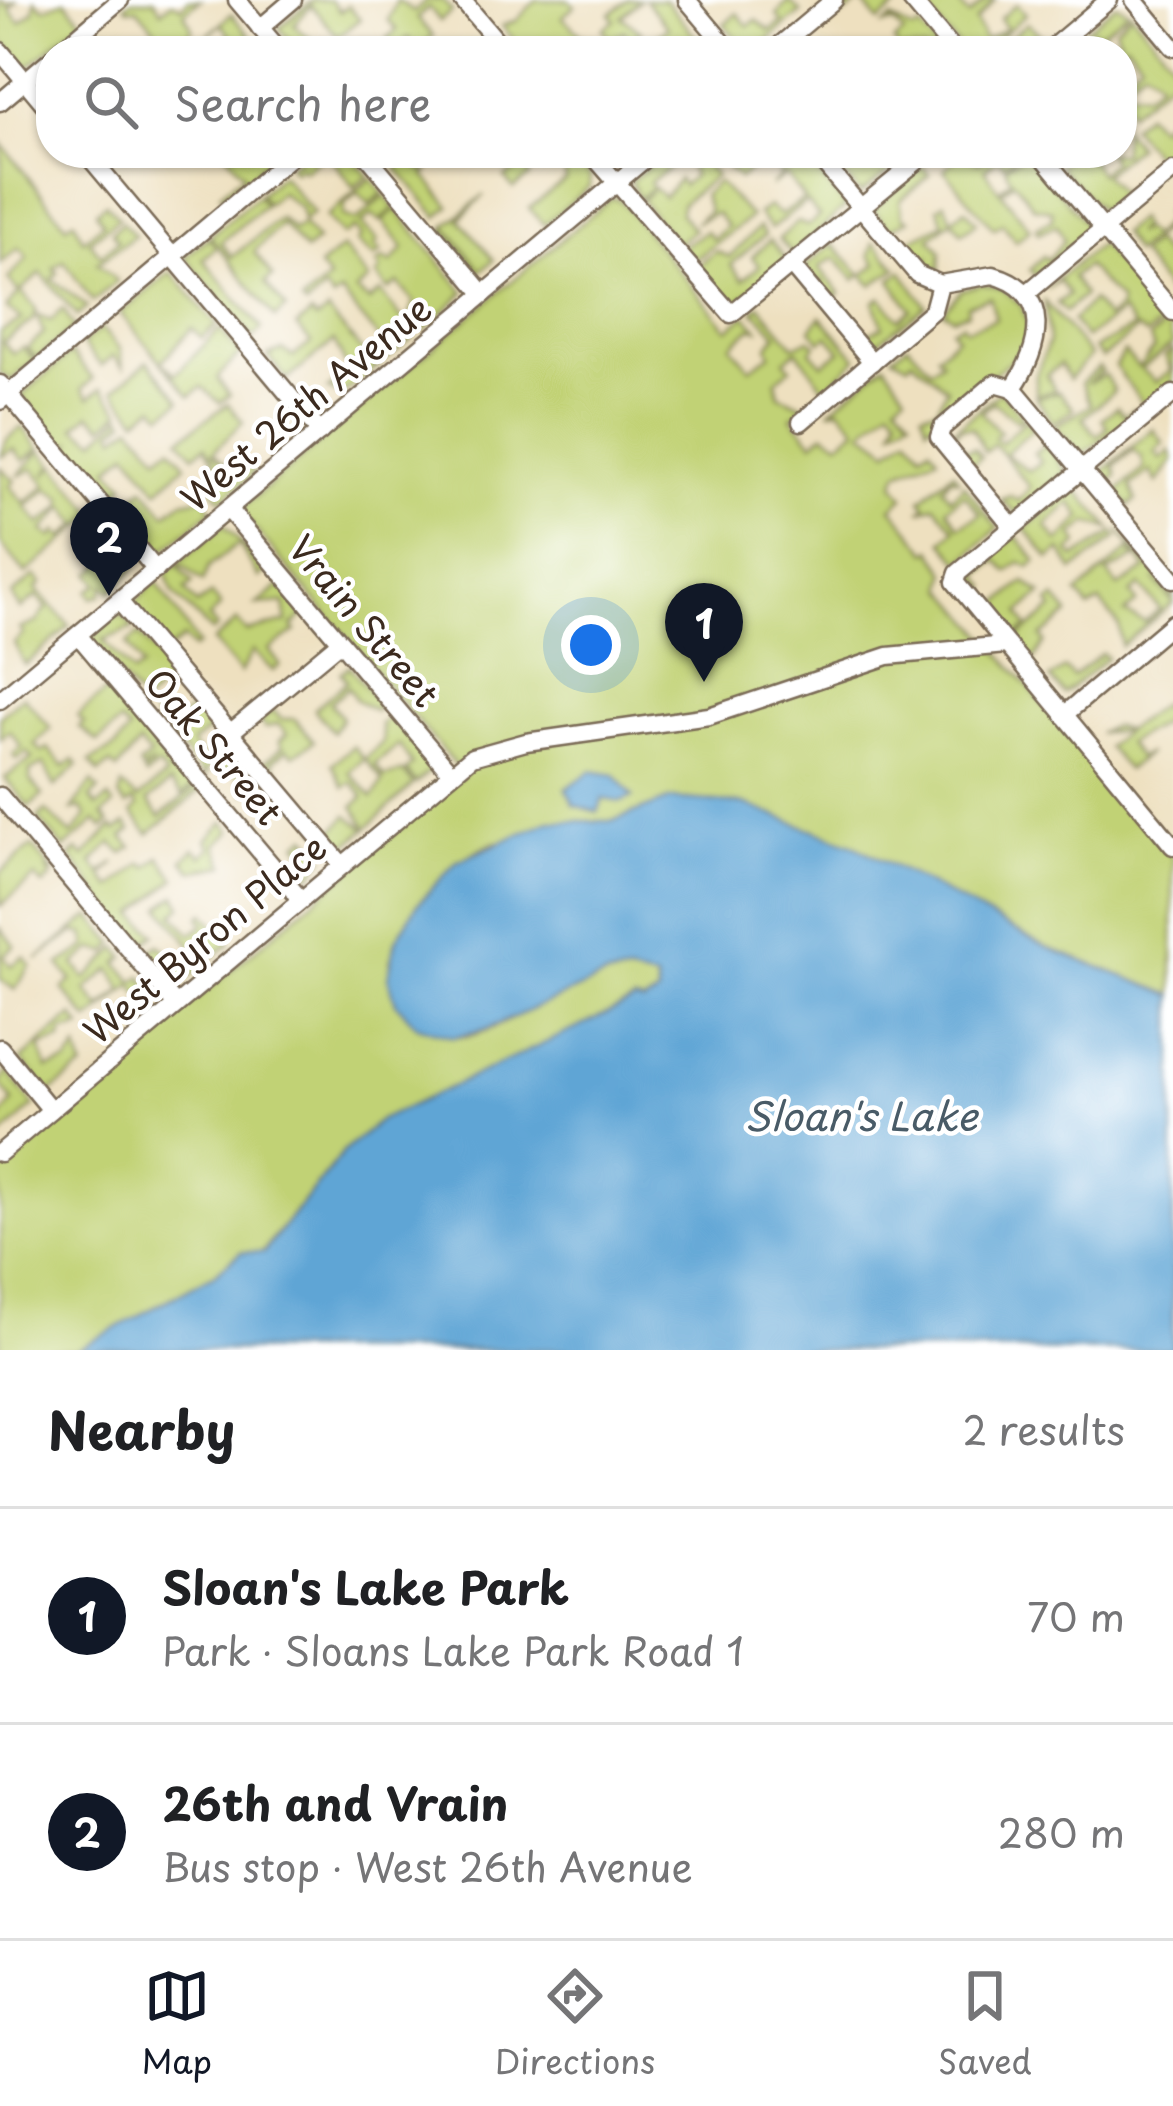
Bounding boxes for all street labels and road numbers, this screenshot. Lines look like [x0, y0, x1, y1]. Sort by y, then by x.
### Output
street label: West 26th Avenue [168, 281, 442, 523]
street label: Vrain Street [277, 522, 453, 718]
street label: Oak Street [133, 656, 297, 836]
street label: West Byron Place [71, 820, 337, 1056]

